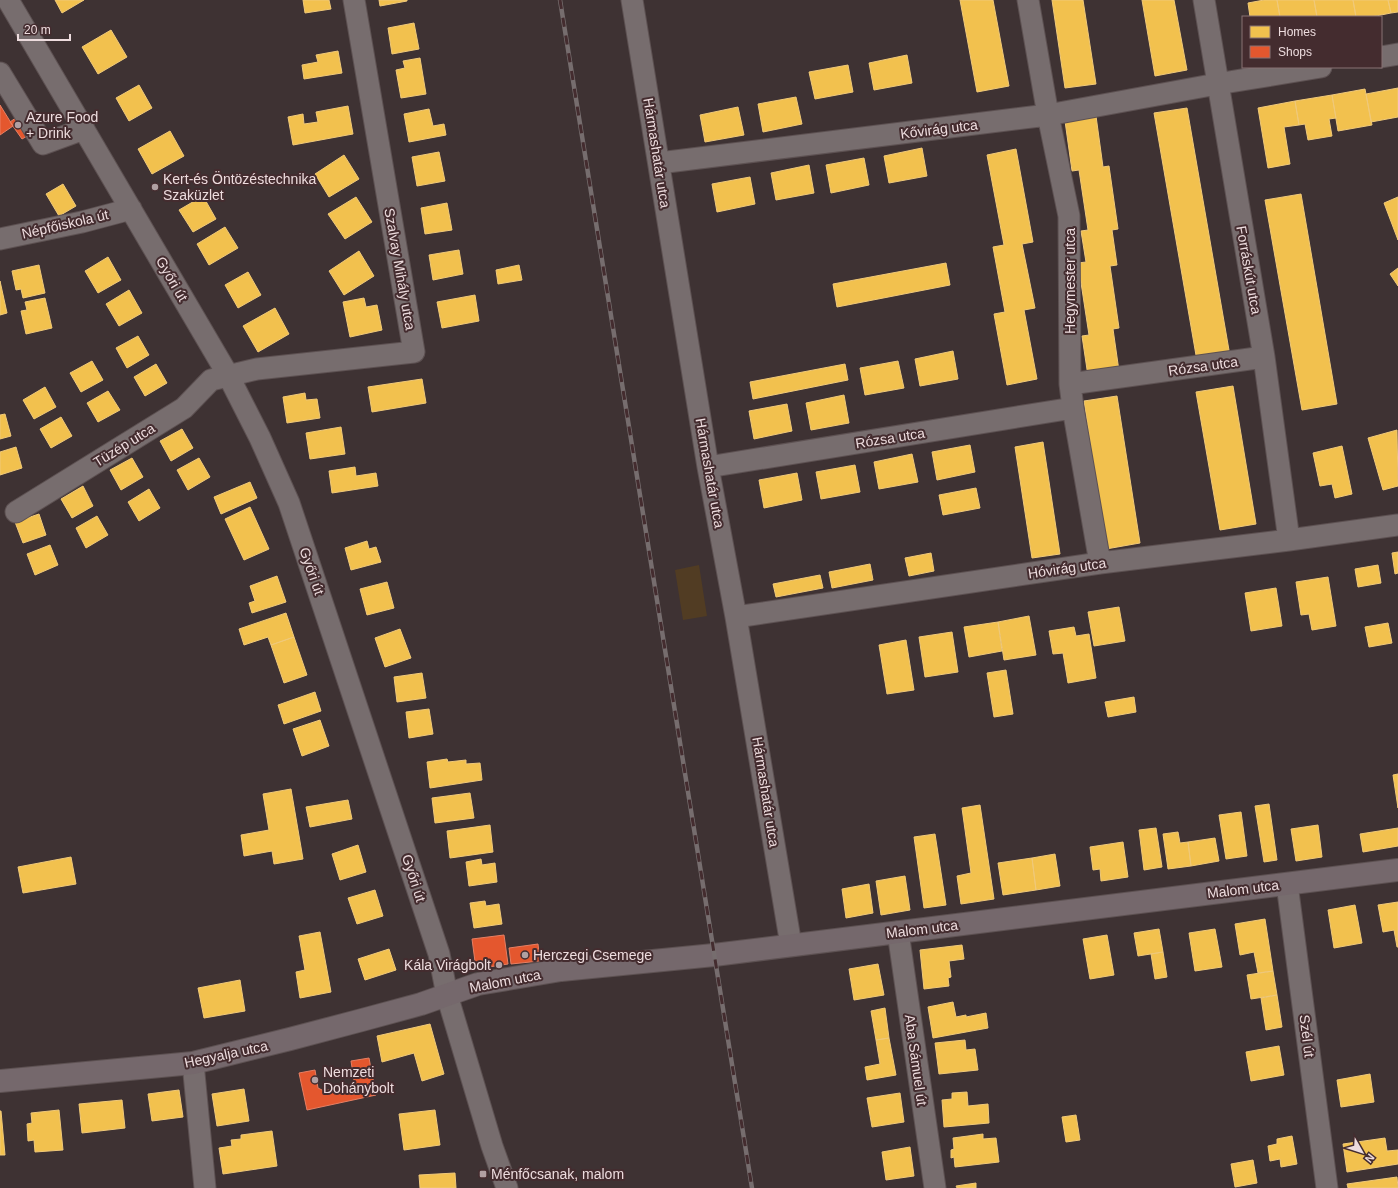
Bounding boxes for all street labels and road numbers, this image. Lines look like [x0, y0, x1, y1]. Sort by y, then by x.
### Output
street label: Hármashatár utca [640, 97, 674, 209]
street label: Kővirág utca [899, 116, 979, 142]
street label: Népfőiskola út [20, 206, 110, 242]
street label: Szalvay Mihály utca [381, 207, 419, 332]
street label: Forráskút utca [1233, 225, 1265, 316]
street label: Hegymester utca [1062, 228, 1078, 334]
street label: Győri út [153, 254, 191, 304]
street label: Rózsa utca [1167, 353, 1239, 379]
street label: Hármashatár utca [692, 417, 728, 529]
street label: Tüzép utca [90, 420, 158, 470]
street label: Rózsa utca [854, 425, 926, 451]
street label: Győri út [296, 545, 328, 597]
street label: Hóvirág utca [1027, 555, 1107, 581]
street label: Hármashatár utca [749, 736, 783, 848]
street label: Győri út [399, 852, 429, 904]
street label: Malom utca [1206, 877, 1280, 901]
street label: Malom utca [885, 917, 959, 941]
street label: Malom utca [468, 966, 542, 996]
street label: Aba Sámuel út [902, 1013, 930, 1107]
street label: Szél út [1296, 1014, 1318, 1058]
street label: Hegyalja utca [183, 1037, 269, 1071]

